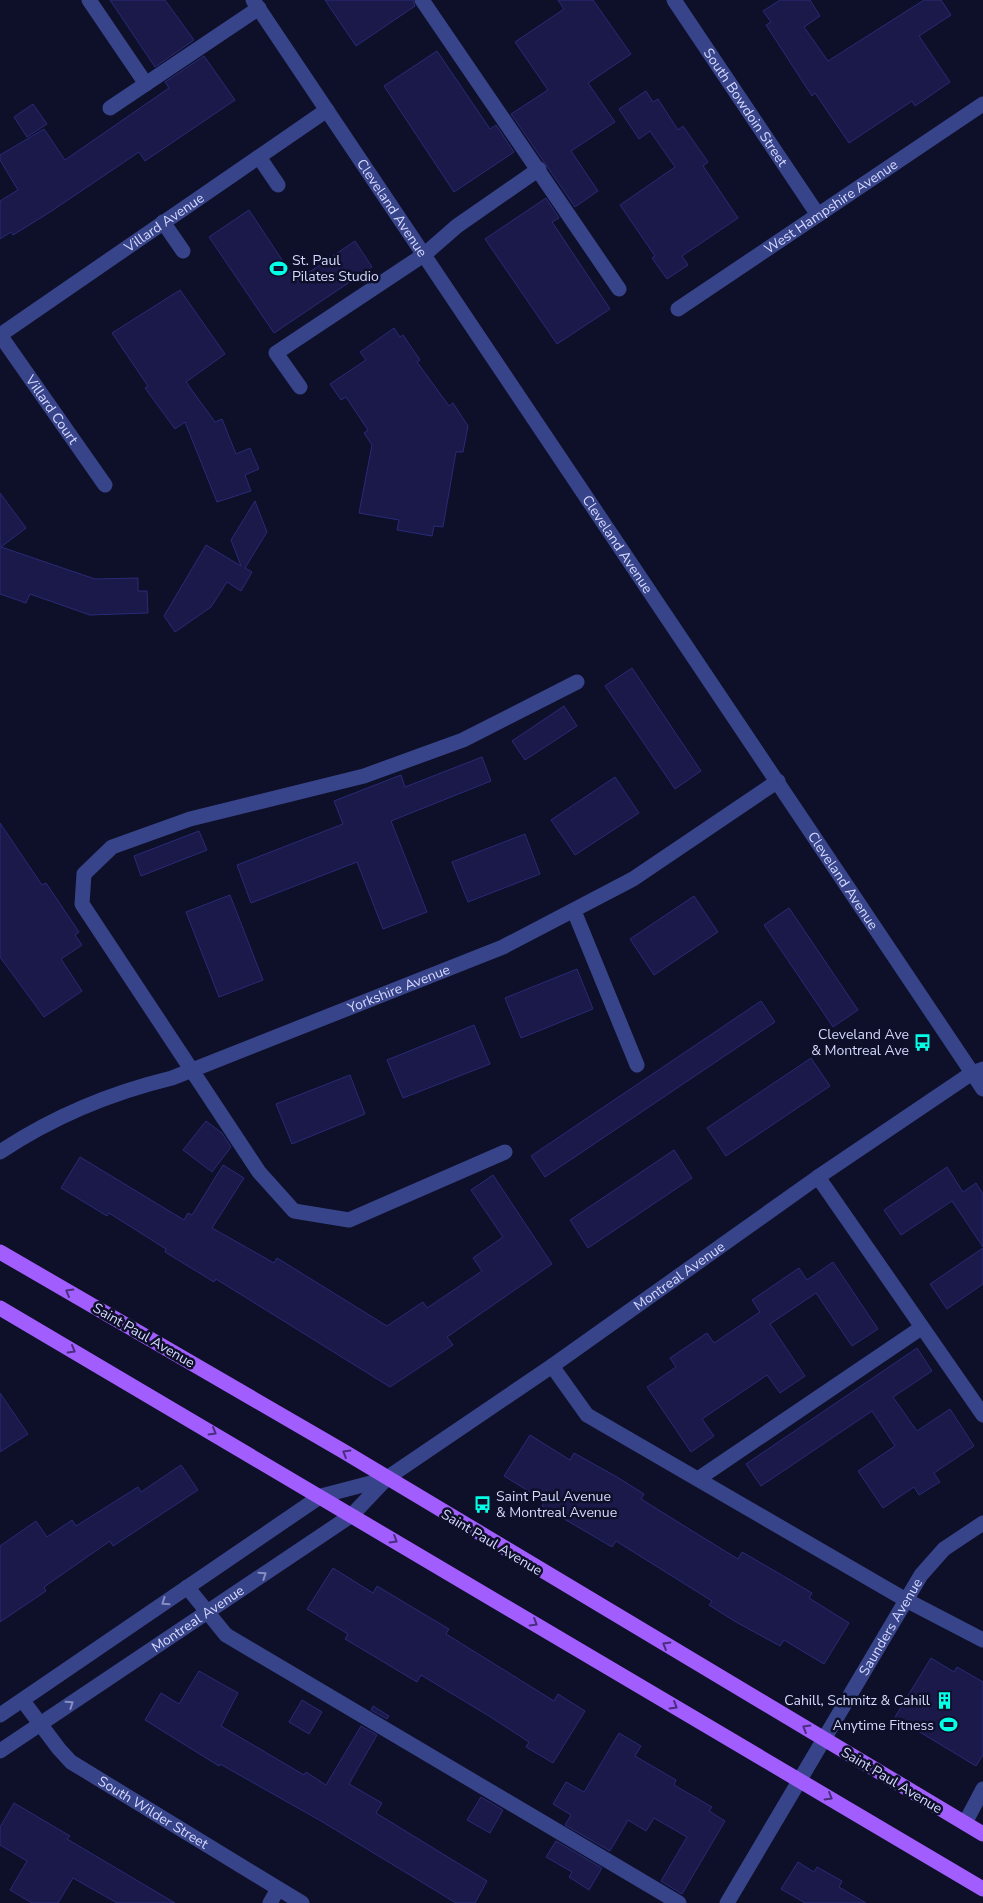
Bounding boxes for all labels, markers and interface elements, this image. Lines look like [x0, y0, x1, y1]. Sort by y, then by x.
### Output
street label: South Bowdoin Street [699, 45, 792, 170]
street label: Cleveland Avenue [352, 155, 432, 261]
street label: West Hampshire Avenue [761, 155, 901, 258]
street label: Villard Avenue [120, 188, 208, 257]
place label: St. Paul Pilates Studio [292, 251, 379, 286]
sports icon: St. Paul Pilates Studio [268, 258, 288, 278]
street label: Villard Court [20, 371, 83, 448]
street label: Cleveland Avenue [578, 492, 657, 597]
street label: Cleveland Avenue [803, 828, 883, 934]
street label: Yorkshire Avenue [344, 960, 453, 1018]
place label: Cleveland Ave & Montreal Ave [811, 1025, 909, 1060]
bus stop icon: Cleveland Ave & Montreal Ave [913, 1032, 933, 1052]
street label: Montreal Avenue [630, 1237, 729, 1315]
one-way arrow [66, 1288, 75, 1298]
street label: Saint Paul Avenue [89, 1298, 198, 1372]
one-way arrow [67, 1343, 76, 1353]
one-way arrow [207, 1426, 216, 1436]
one-way arrow [342, 1449, 351, 1459]
place label: Saint Paul Avenue & Montreal Avenue [496, 1487, 617, 1522]
bus stop icon: Saint Paul Avenue & Montreal Avenue [472, 1494, 492, 1514]
street label: Saint Paul Avenue [438, 1505, 546, 1580]
one-way arrow [389, 1534, 398, 1544]
one-way arrow [257, 1572, 267, 1581]
street label: Saunders Avenue [855, 1575, 927, 1679]
street label: Montreal Avenue [148, 1581, 248, 1657]
one-way arrow [161, 1596, 171, 1605]
one-way arrow [529, 1616, 538, 1626]
one-way arrow [663, 1642, 672, 1652]
building icon: Cahill, Schmitz & Cahill [934, 1690, 954, 1710]
place label: Cahill, Schmitz & Cahill [784, 1691, 931, 1710]
one-way arrow [668, 1699, 677, 1709]
one-way arrow [64, 1701, 73, 1710]
sports icon: Anytime Fitness [938, 1715, 958, 1735]
place label: Anytime Fitness [833, 1716, 934, 1735]
one-way arrow [802, 1725, 811, 1735]
street label: Saint Paul Avenue [838, 1743, 946, 1818]
street label: South Wilder Street [94, 1772, 212, 1854]
one-way arrow [823, 1791, 832, 1801]

